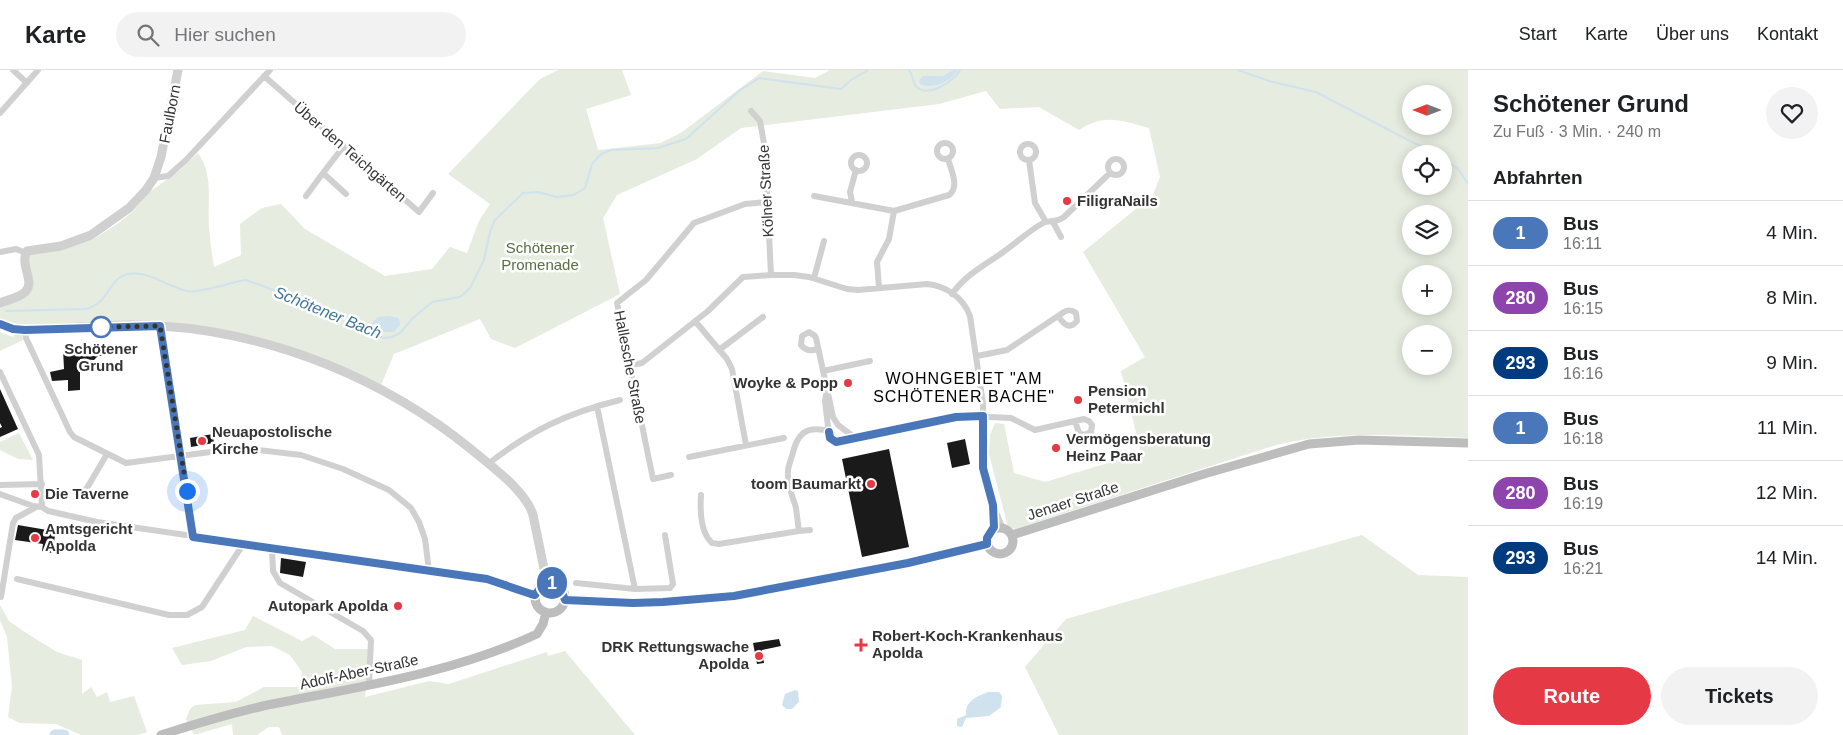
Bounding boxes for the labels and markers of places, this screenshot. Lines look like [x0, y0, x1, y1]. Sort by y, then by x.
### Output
place label: FiligraNails [1077, 192, 1158, 209]
marker: FiligraNails [1061, 195, 1073, 207]
marker: Schötener Grund [90, 316, 112, 338]
place label: Schötener Grund [64, 340, 138, 374]
place label: Woyke & Popp [733, 374, 838, 391]
marker: Woyke & Popp [842, 377, 854, 389]
place label: Pension Petermichl [1088, 382, 1165, 416]
marker: Pension Petermichl [1072, 394, 1084, 406]
place label: Neuapostolische Kirche [212, 423, 332, 457]
place label: Vermögensberatung Heinz Paar [1066, 430, 1211, 464]
marker: Neuapostolische Kirche [196, 435, 208, 447]
marker: Vermögensberatung Heinz Paar [1050, 442, 1062, 454]
place label: toom Baumarkt [751, 475, 861, 492]
marker: toom Baumarkt [865, 478, 877, 490]
place label: Die Taverne [45, 485, 129, 502]
marker: Die Taverne [29, 488, 41, 500]
place label: Amtsgericht Apolda [45, 520, 133, 554]
marker: Amtsgericht Apolda [29, 532, 41, 544]
place label: Autopark Apolda [268, 597, 389, 614]
marker: Autopark Apolda [392, 600, 404, 612]
place label: Robert-Koch-Krankenhaus Apolda [872, 627, 1063, 661]
place label: DRK Rettungswache Apolda [601, 638, 750, 672]
marker: Robert-Koch-Krankenhaus Apolda [854, 638, 868, 652]
marker: DRK Rettungswache Apolda [753, 650, 765, 662]

